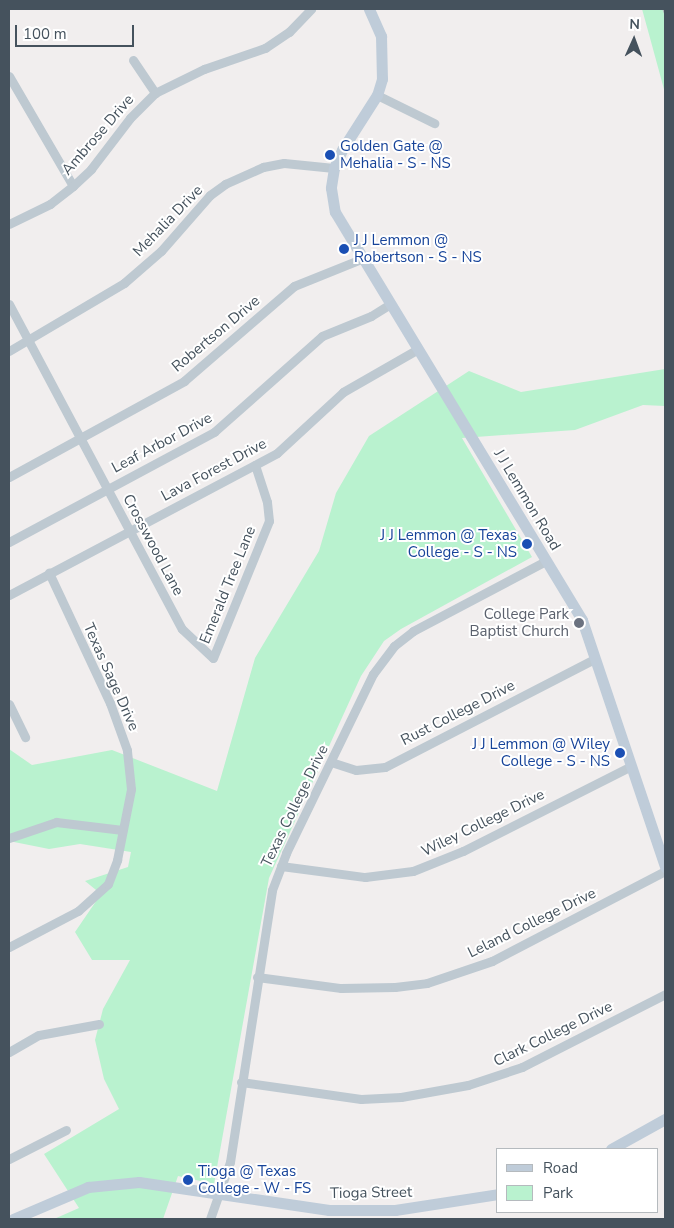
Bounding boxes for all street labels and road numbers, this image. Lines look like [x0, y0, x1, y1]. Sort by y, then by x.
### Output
street label: Ambrose Drive [58, 91, 138, 179]
street label: Mehalia Drive [129, 181, 207, 261]
street label: Robertson Drive [168, 292, 264, 376]
street label: Leaf Arbor Drive [109, 409, 215, 477]
street label: Lava Forest Drive [158, 435, 270, 505]
street label: J J Lemmon Road [490, 446, 564, 554]
street label: Crosswood Lane [119, 491, 187, 599]
street label: Emerald Tree Lane [196, 524, 260, 646]
street label: Texas Sage Drive [79, 620, 143, 734]
street label: Rust College Drive [398, 676, 518, 750]
street label: Texas College Drive [258, 742, 332, 870]
street label: Wiley College Drive [419, 785, 547, 861]
street label: Leland College Drive [465, 884, 599, 962]
street label: Clark College Drive [491, 997, 615, 1071]
street label: Tioga Street [330, 1183, 412, 1203]

